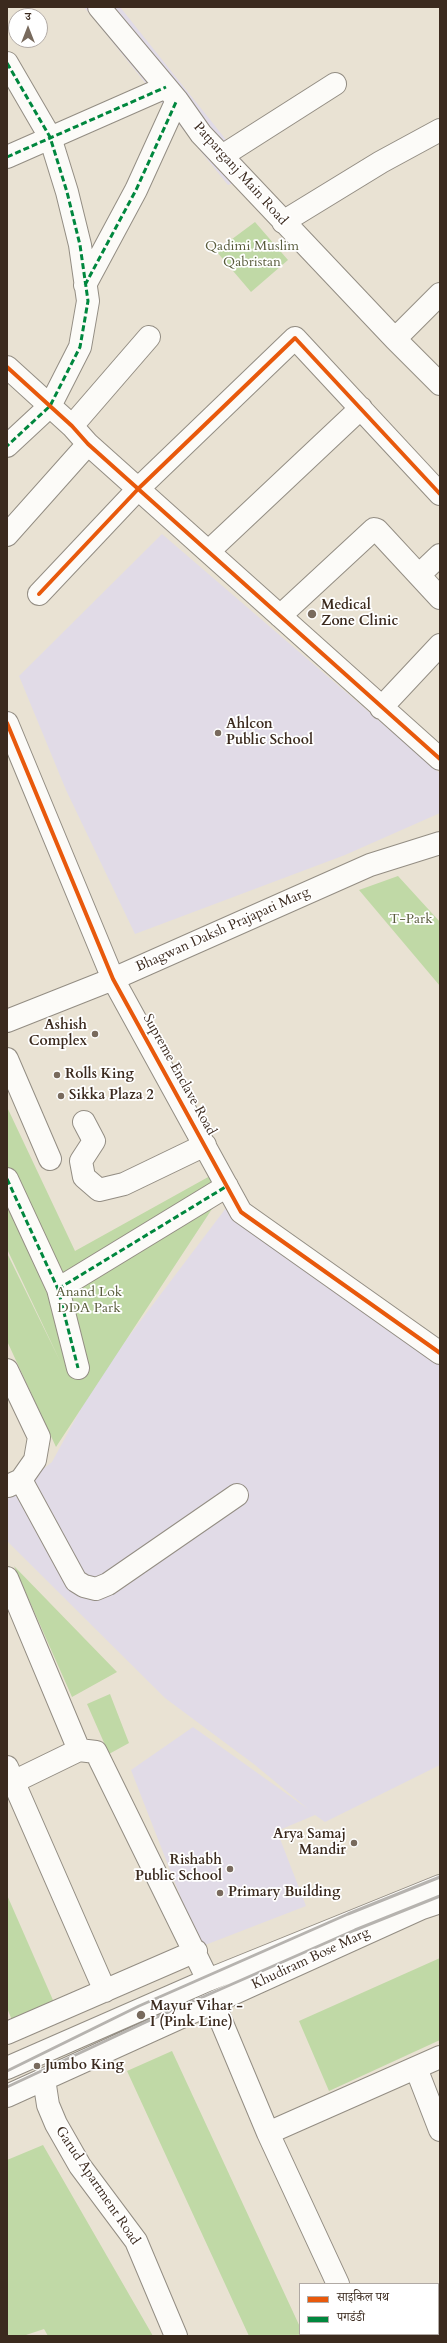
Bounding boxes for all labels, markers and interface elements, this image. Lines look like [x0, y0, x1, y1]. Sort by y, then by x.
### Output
north arrow [8, 8, 48, 48]
text: उ [25, 9, 31, 24]
street label: Patparganj Main Road [189, 119, 291, 229]
park label: Qadimi Muslim Qabristan [205, 239, 299, 272]
place label: Medical Zone Clinic [321, 598, 398, 630]
marker: Medical Zone Clinic [306, 608, 318, 620]
place label: Ahlcon Public School [226, 717, 313, 750]
marker: Ahlcon Public School [213, 728, 223, 738]
street label: Bhagwan Daksh Prajapati Marg [134, 884, 312, 976]
park label: T-Park [389, 912, 433, 928]
street label: Supreme Enclave Road [139, 1011, 219, 1139]
place label: Ashish Complex [29, 1018, 87, 1050]
marker: Ashish Complex [90, 1029, 100, 1039]
place label: Rolls King [65, 1067, 134, 1083]
marker: Rolls King [52, 1070, 62, 1080]
place label: Sikka Plaza 2 [69, 1088, 154, 1104]
marker: Sikka Plaza 2 [56, 1091, 66, 1101]
park label: Anand Lok DDA Park [56, 1285, 122, 1318]
place label: Arya Samaj Mandir [273, 1827, 346, 1860]
marker: Arya Samaj Mandir [349, 1838, 359, 1848]
place label: Rishabh Public School [135, 1853, 222, 1886]
marker: Rishabh Public School [225, 1864, 235, 1874]
place label: Primary Building [228, 1885, 340, 1901]
marker: Primary Building [215, 1888, 225, 1898]
street label: Khudiram Bose Marg [249, 1924, 373, 1994]
place label: Mayur Vihar - I (Pink Line) [150, 1999, 243, 2032]
marker: Mayur Vihar - I (Pink Line) [135, 2009, 147, 2021]
place label: Jumbo King [45, 2058, 124, 2074]
marker: Jumbo King [32, 2061, 42, 2071]
street label: Garud Apartment Road [51, 2124, 143, 2248]
legend [299, 2283, 439, 2335]
text: साइकिल पथ [337, 2289, 389, 2305]
text: पगडंडी [337, 2309, 365, 2325]

